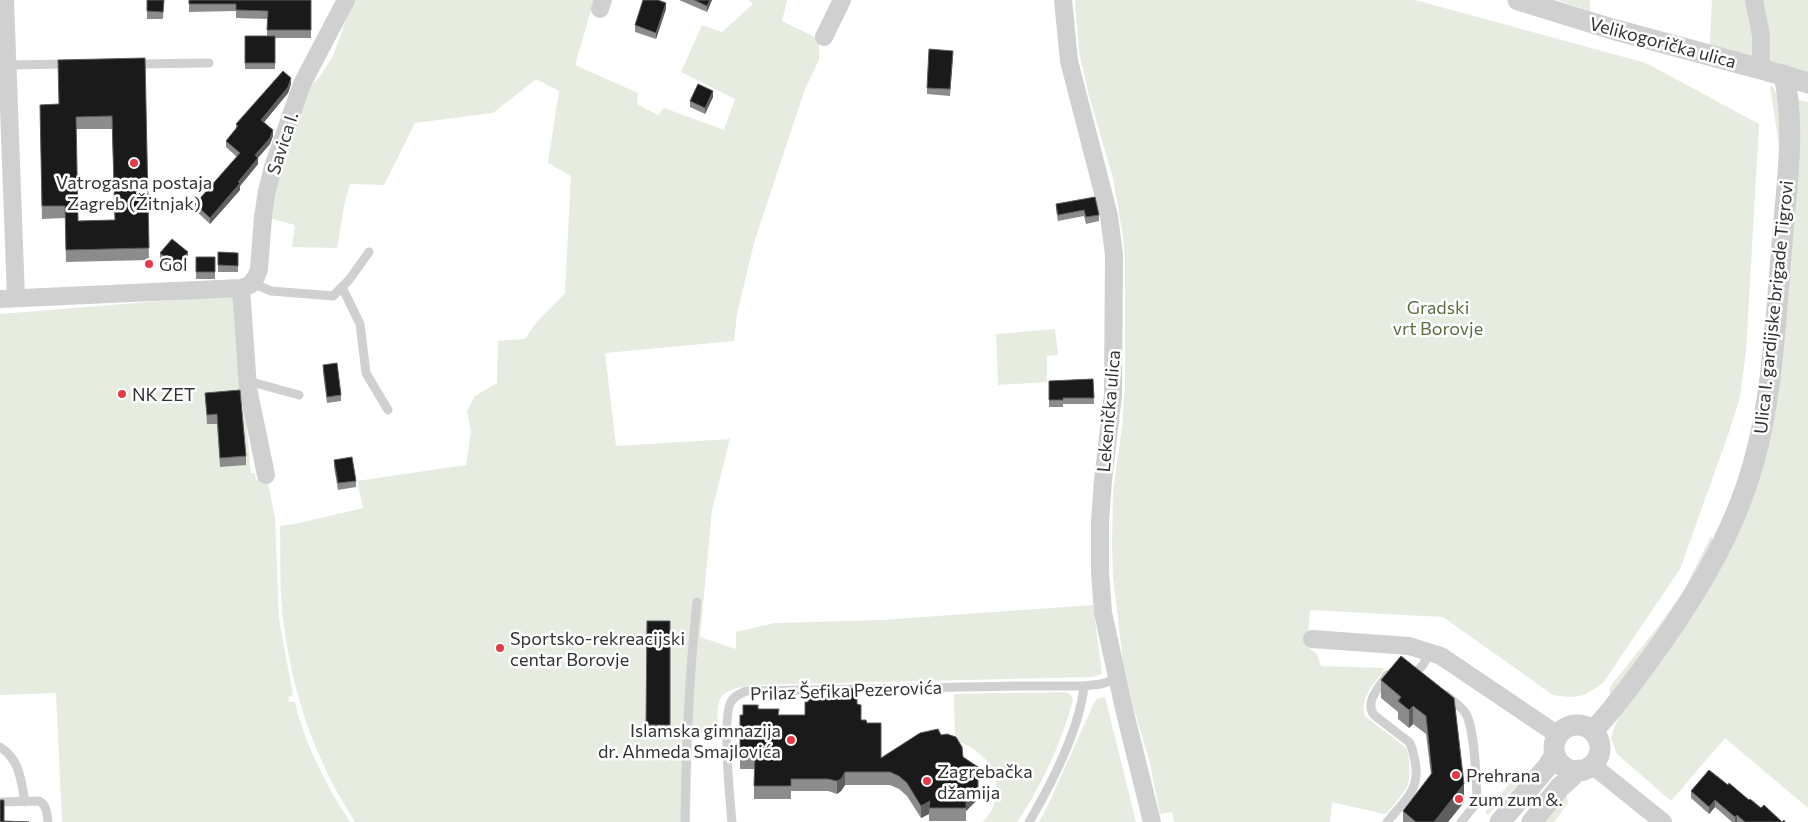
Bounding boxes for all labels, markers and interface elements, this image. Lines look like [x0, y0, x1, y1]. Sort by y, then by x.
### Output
street label: Velikogorička ulica [1587, 12, 1739, 72]
street label: Savica I. [262, 109, 302, 177]
marker: Vatrogasna postaja Zagreb (Žitnjak) [128, 157, 140, 169]
place label: Vatrogasna postaja Zagreb (Žitnjak) [56, 171, 212, 214]
street label: Ulica I. gardijske brigade Tigrovi [1749, 179, 1797, 435]
place label: Gol [159, 253, 188, 275]
marker: Gol [143, 258, 155, 270]
park label: Gradski vrt Borovje [1393, 296, 1483, 339]
street label: Lekenička ulica [1092, 349, 1124, 473]
place label: NK ZET [132, 383, 195, 405]
marker: NK ZET [116, 388, 128, 400]
place label: Sportsko-rekreacijski centar Borovje [510, 627, 685, 670]
marker: Sportsko-rekreacijski centar Borovje [494, 642, 506, 654]
street label: Prilaz Šefika Pezerovića [750, 676, 942, 704]
place label: Islamska gimnazija dr. Ahmeda Smajlovića [598, 719, 781, 762]
marker: Islamska gimnazija dr. Ahmeda Smajlovića [785, 734, 797, 746]
place label: Zagrebačka džamija [937, 760, 1033, 803]
place label: Prehrana [1466, 764, 1540, 786]
marker: Prehrana [1450, 769, 1462, 781]
marker: Zagrebačka džamija [921, 775, 933, 787]
place label: zum zum &. [1469, 788, 1563, 810]
marker: zum zum &. [1453, 793, 1465, 805]

